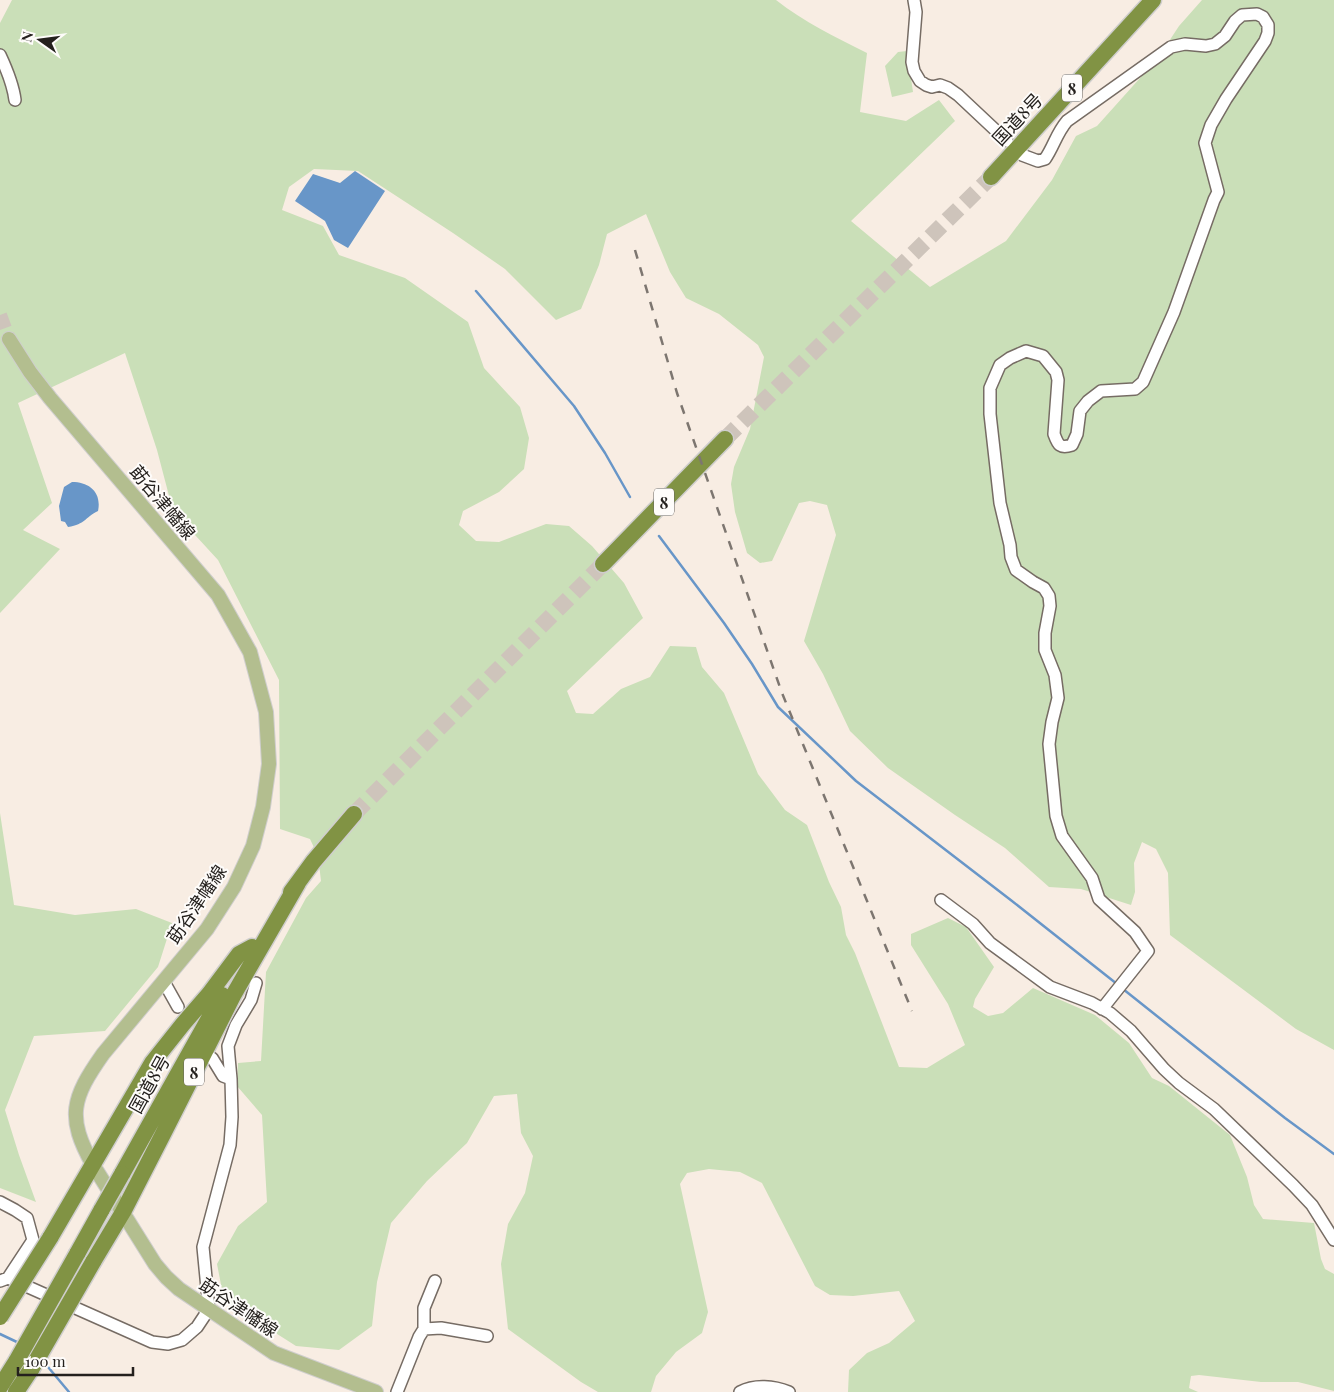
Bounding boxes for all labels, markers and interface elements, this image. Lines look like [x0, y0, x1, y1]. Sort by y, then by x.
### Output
north arrow [15, 15, 65, 65]
text: N [16, 30, 37, 44]
road number: 8 [1062, 75, 1082, 102]
street label: 国道8号 [987, 88, 1047, 150]
street label: 莇谷津幡線 [125, 460, 201, 544]
road number: 8 [654, 488, 674, 516]
street label: 莇谷津幡線 [161, 860, 231, 948]
street label: 国道8号 [123, 1050, 175, 1118]
road number: 8 [184, 1058, 204, 1086]
street label: 莇谷津幡線 [195, 1272, 283, 1342]
scale bar [18, 1344, 132, 1376]
text: 100 m [25, 1351, 66, 1371]

